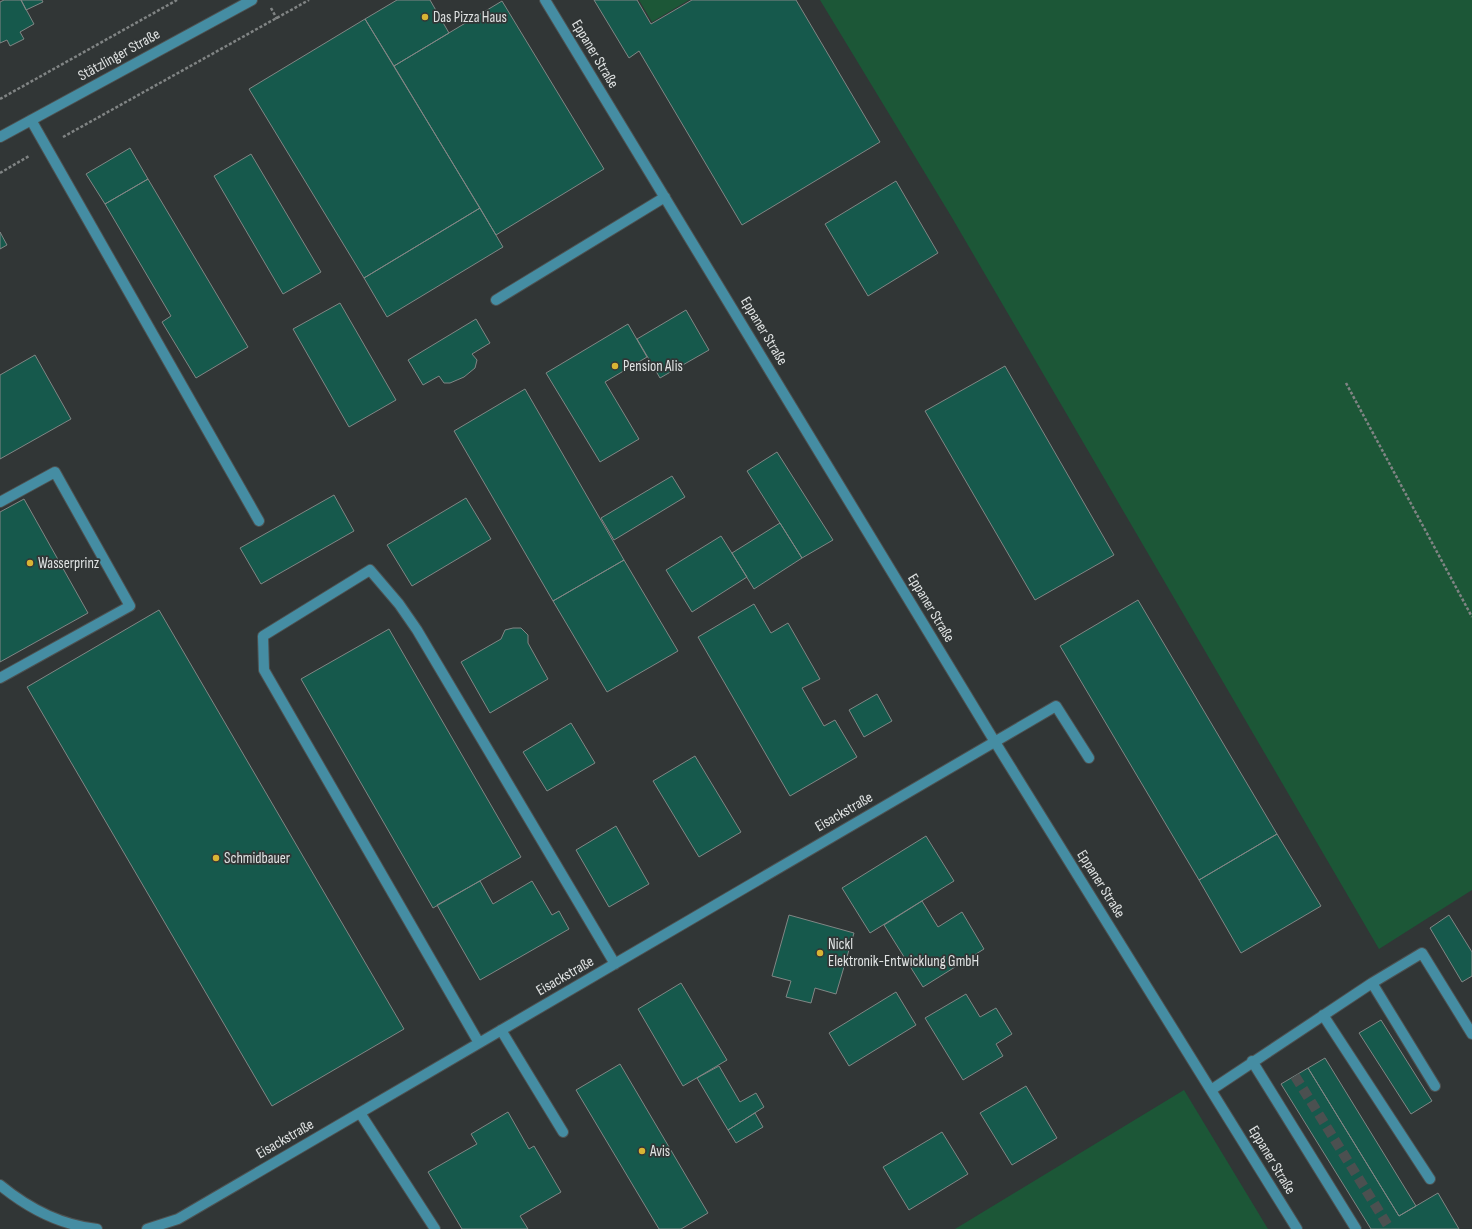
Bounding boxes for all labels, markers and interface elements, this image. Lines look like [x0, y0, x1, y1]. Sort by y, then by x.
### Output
place label: Das Pizza Haus [433, 8, 507, 27]
marker: Das Pizza Haus [420, 12, 430, 22]
street label: Eppaner Straße [567, 16, 623, 92]
street label: Stätzlinger Straße [75, 25, 163, 85]
street label: Eppaner Straße [736, 293, 792, 369]
place label: Pension Alis [623, 357, 683, 376]
marker: Pension Alis [610, 361, 620, 371]
place label: Wasserprinz [38, 554, 100, 573]
marker: Wasserprinz [25, 558, 35, 568]
street label: Eppaner Straße [903, 570, 959, 646]
street label: Eisackstraße [812, 788, 876, 836]
street label: Eppaner Straße [1073, 846, 1129, 922]
place label: Schmidbauer [224, 849, 291, 868]
marker: Schmidbauer [211, 853, 221, 863]
place label: Nickl Elektronik-Entwicklung GmbH [828, 935, 979, 971]
marker: Nickl Elektronik-Entwicklung GmbH [815, 948, 825, 958]
street label: Eisackstraße [533, 952, 597, 1000]
street label: Eisackstraße [253, 1115, 317, 1163]
street label: Eppaner Straße [1244, 1122, 1300, 1198]
place label: Avis [649, 1142, 670, 1161]
marker: Avis [637, 1146, 647, 1156]

